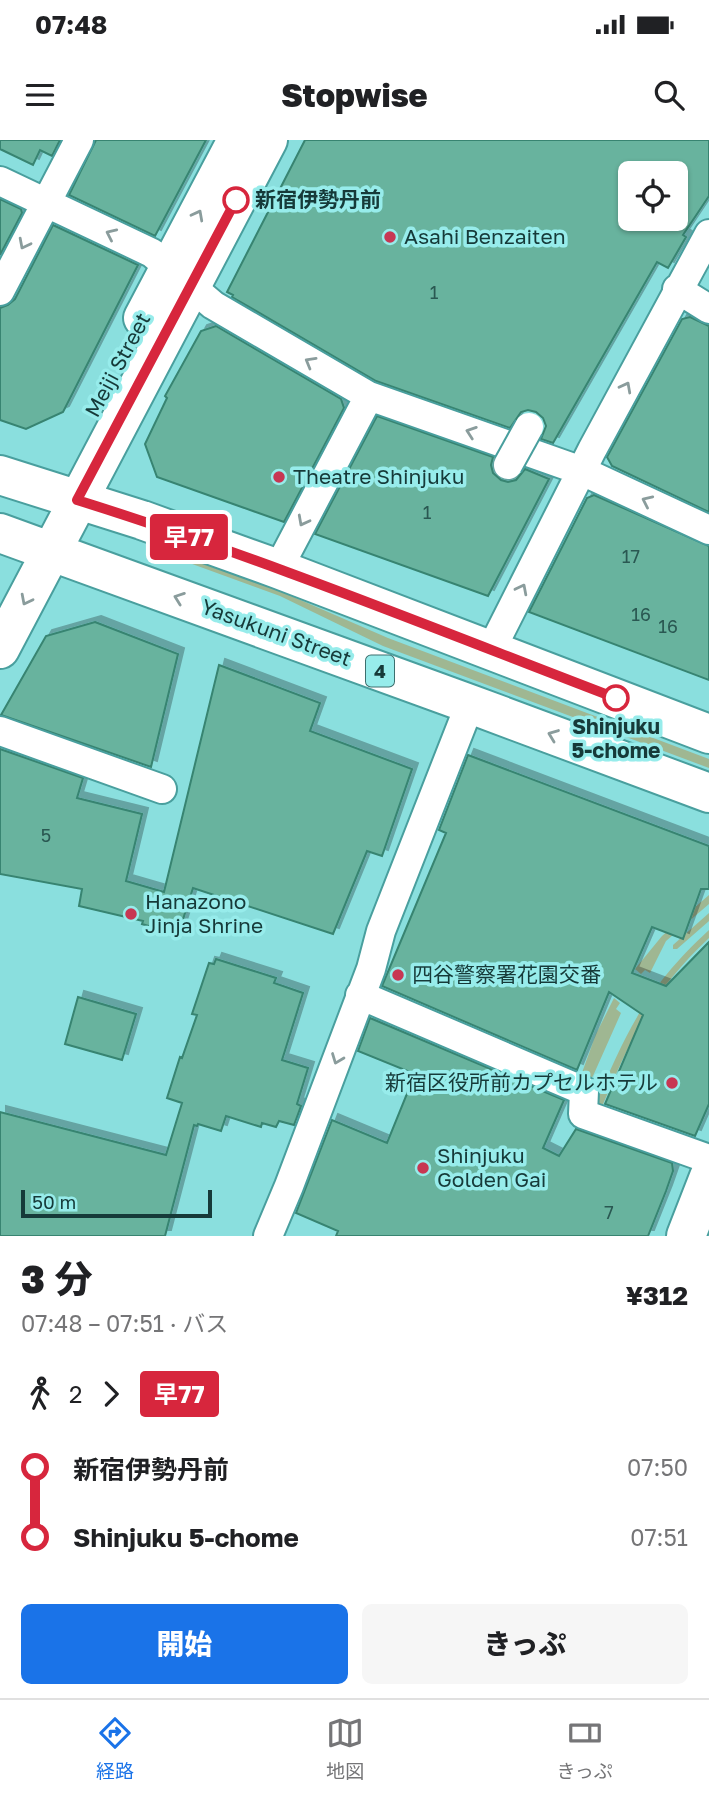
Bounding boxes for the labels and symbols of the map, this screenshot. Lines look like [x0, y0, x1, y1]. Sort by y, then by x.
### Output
place label: 新宿伊勢丹前 [255, 186, 381, 212]
marker: 新宿伊勢丹前 [223, 187, 249, 213]
one-way arrow [189, 210, 203, 222]
place label: Asahi Benzaiten [404, 223, 566, 249]
one-way arrow [106, 228, 118, 242]
marker: Asahi Benzaiten [382, 229, 398, 245]
one-way arrow [19, 237, 33, 249]
house number: 1 [430, 281, 439, 303]
street label: Meiji Street [79, 308, 155, 421]
one-way arrow [305, 357, 318, 370]
one-way arrow [617, 381, 631, 394]
one-way arrow [466, 426, 478, 440]
place label: Theatre Shinjuku [293, 463, 464, 489]
marker: Theatre Shinjuku [271, 469, 287, 485]
one-way arrow [642, 495, 654, 509]
house number: 1 [423, 501, 432, 523]
line badge: 早77 [149, 514, 229, 560]
one-way arrow [297, 514, 311, 526]
house number: 17 [622, 545, 640, 567]
one-way arrow [514, 584, 528, 596]
one-way arrow [173, 592, 185, 606]
one-way arrow [20, 593, 34, 605]
street label: Yasukuni Street [198, 593, 355, 671]
house number: 16 [631, 603, 651, 625]
house number: 16 [658, 615, 678, 637]
road number: 4 [366, 656, 394, 686]
marker: Shinjuku 5-chome [603, 685, 629, 711]
place label: Shinjuku 5-chome [572, 713, 660, 763]
one-way arrow [548, 729, 560, 743]
house number: 5 [41, 824, 51, 846]
place label: Hanazono Jinja Shrine [145, 888, 263, 938]
marker: Hanazono Jinja Shrine [123, 906, 139, 922]
place label: 四谷警察署花園交番 [412, 961, 601, 987]
marker: 四谷警察署花園交番 [390, 967, 406, 983]
one-way arrow [331, 1053, 345, 1065]
place label: 新宿区役所前カプセルホテル [385, 1069, 658, 1095]
marker: 新宿区役所前カプセルホテル [664, 1075, 680, 1091]
place label: Shinjuku Golden Gai [437, 1142, 546, 1192]
marker: Shinjuku Golden Gai [415, 1160, 431, 1176]
scale bar [21, 1187, 212, 1219]
house number: 7 [604, 1201, 614, 1223]

